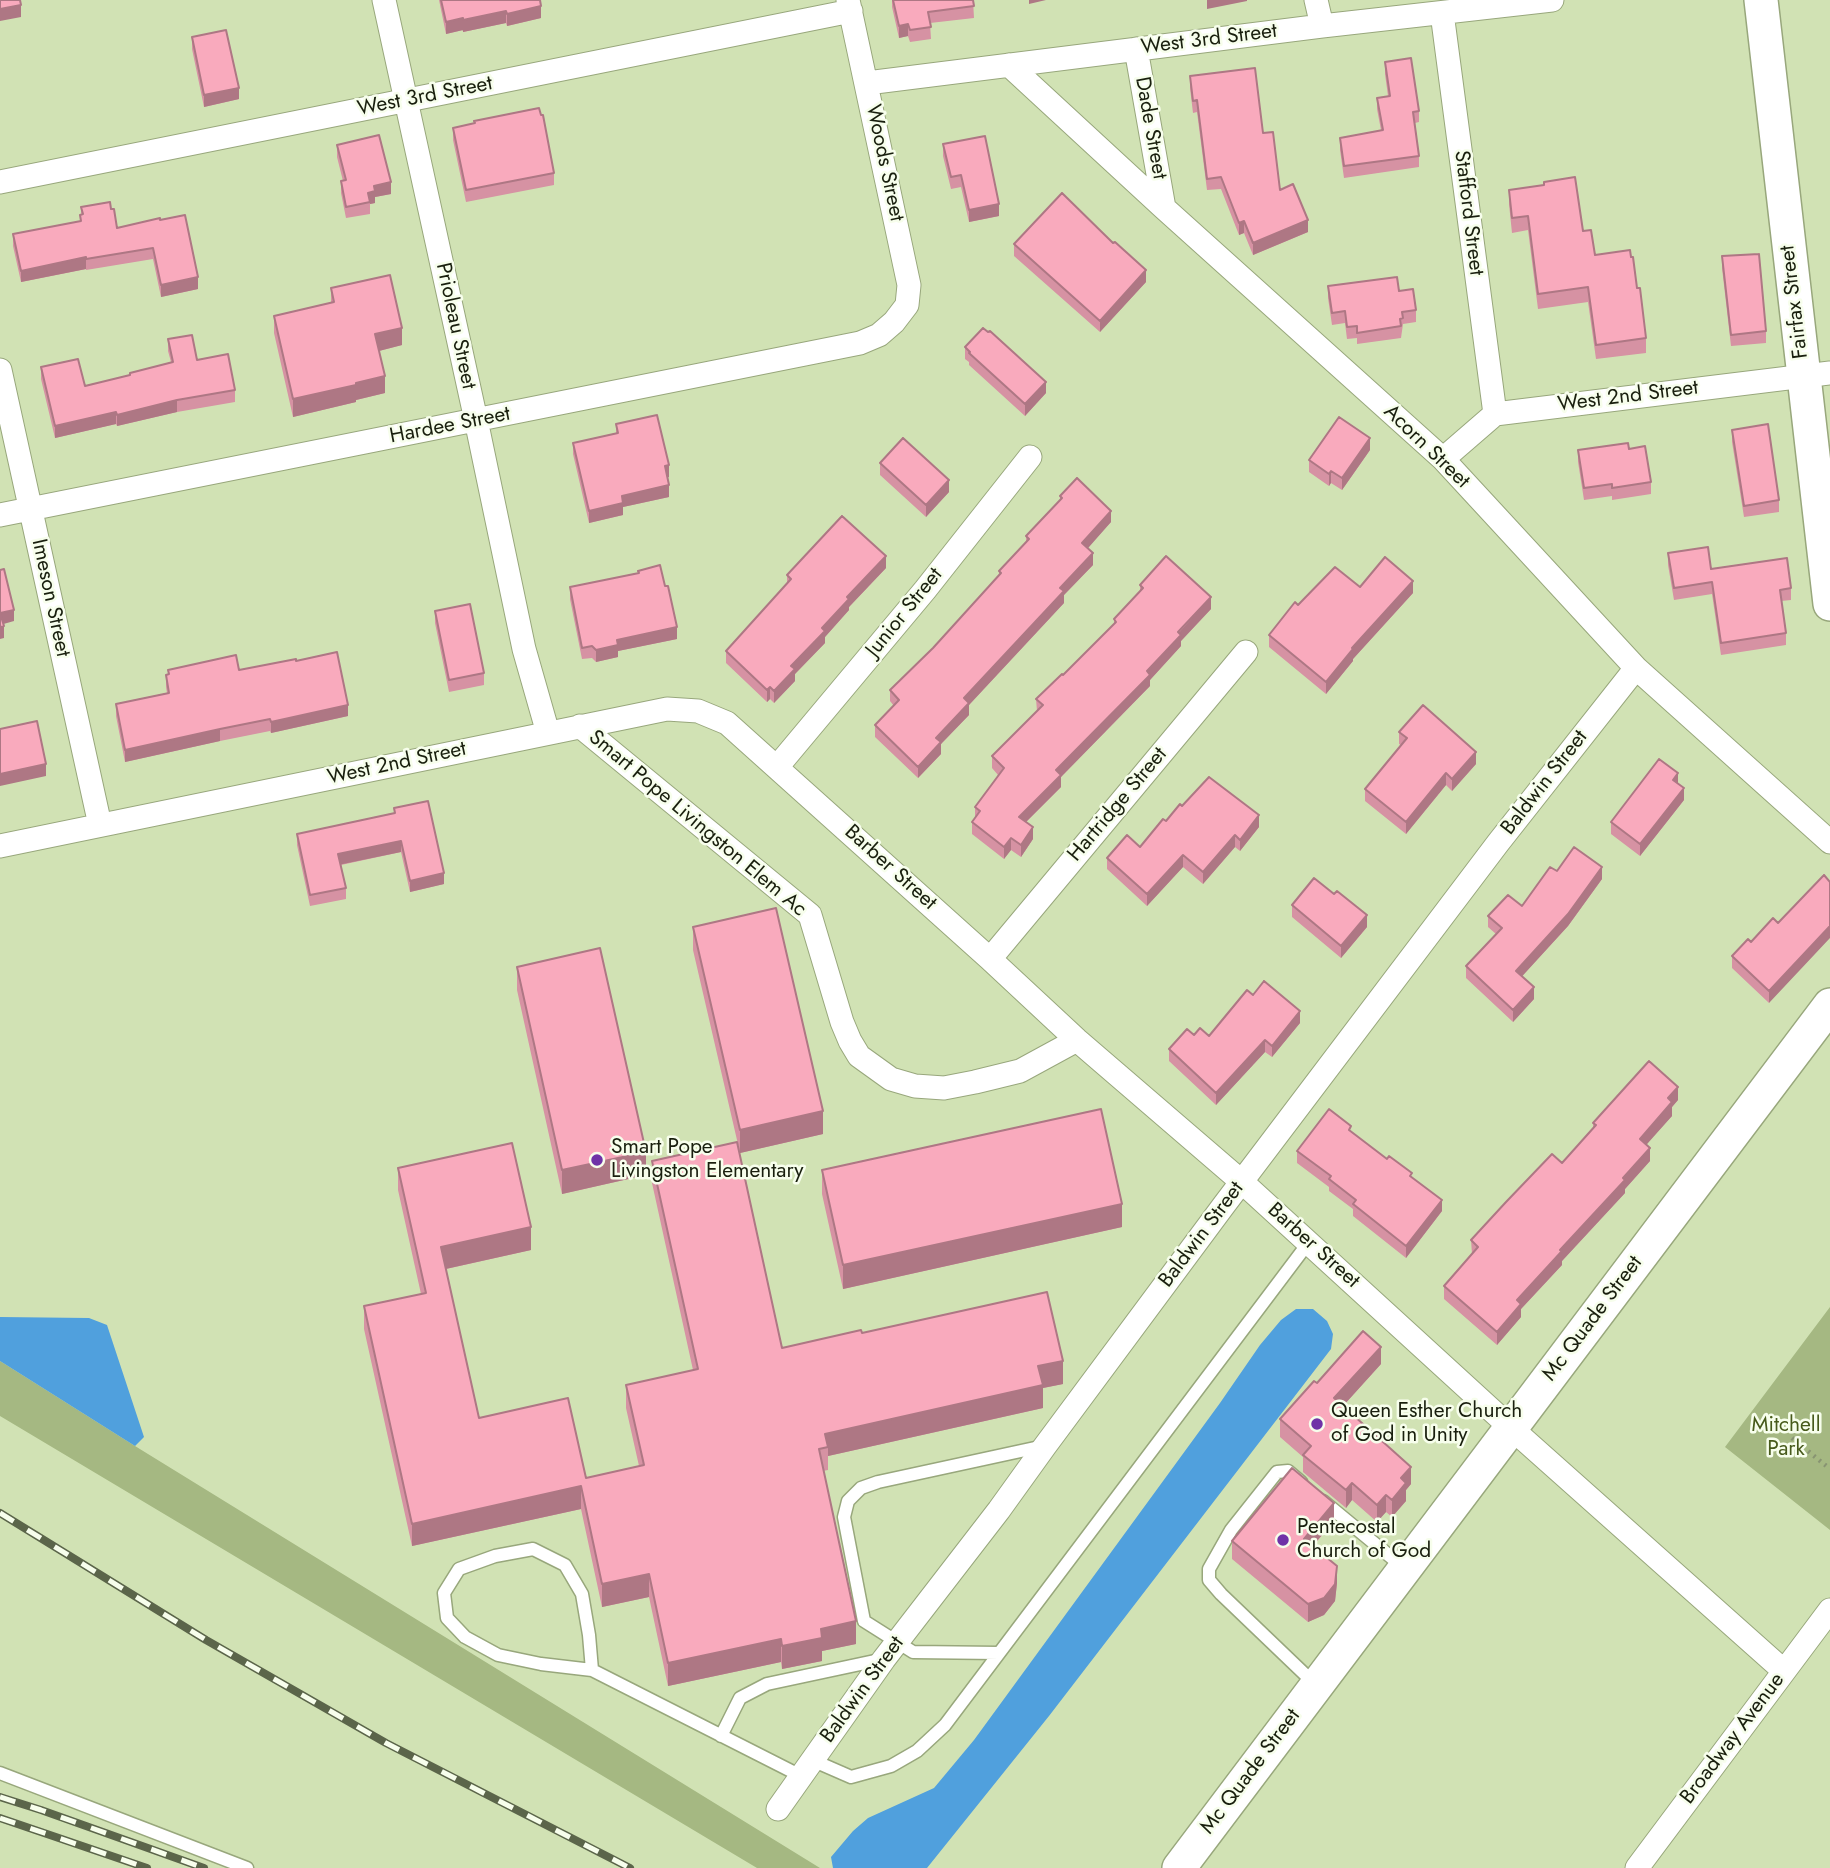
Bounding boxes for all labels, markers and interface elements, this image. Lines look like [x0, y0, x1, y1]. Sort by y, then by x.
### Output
street label: West 3rd Street [1140, 19, 1278, 61]
street label: West 3rd Street [355, 72, 495, 122]
street label: Dade Street [1129, 75, 1171, 181]
street label: Woods Street [859, 102, 909, 224]
street label: Stafford Street [1448, 149, 1488, 277]
street label: Fairfax Street [1776, 244, 1814, 360]
street label: Prioleau Street [429, 261, 481, 391]
street label: West 2nd Street [1556, 376, 1700, 418]
street label: Acorn Street [1378, 400, 1474, 494]
street label: Hardee Street [388, 402, 512, 450]
street label: Imeson Street [25, 537, 75, 659]
street label: Junior Street [861, 563, 949, 663]
street label: Smart Pope Livingston Elem Ac [583, 725, 811, 923]
street label: Baldwin Street [1496, 726, 1594, 840]
street label: West 2nd Street [325, 737, 469, 791]
street label: Hartridge Street [1063, 743, 1173, 867]
street label: Barber Street [839, 820, 941, 916]
place label: Smart Pope Livingston Elementary [611, 1135, 804, 1185]
marker: Smart Pope Livingston Elementary [589, 1152, 605, 1168]
street label: Baldwin Street [1154, 1177, 1250, 1293]
street label: Barber Street [1262, 1198, 1364, 1294]
street label: Mc Quade Street [1538, 1251, 1648, 1387]
place label: Queen Esther Church of God in Unity [1331, 1399, 1522, 1449]
park label: Mitchell Park [1751, 1413, 1821, 1463]
marker: Queen Esther Church of God in Unity [1309, 1416, 1325, 1432]
place label: Pentecostal Church of God [1297, 1515, 1431, 1565]
marker: Pentecostal Church of God [1275, 1532, 1291, 1548]
street label: Baldwin Street [816, 1632, 910, 1748]
street label: Broadway Avenue [1676, 1669, 1790, 1809]
street label: Mc Quade Street [1196, 1704, 1306, 1840]

